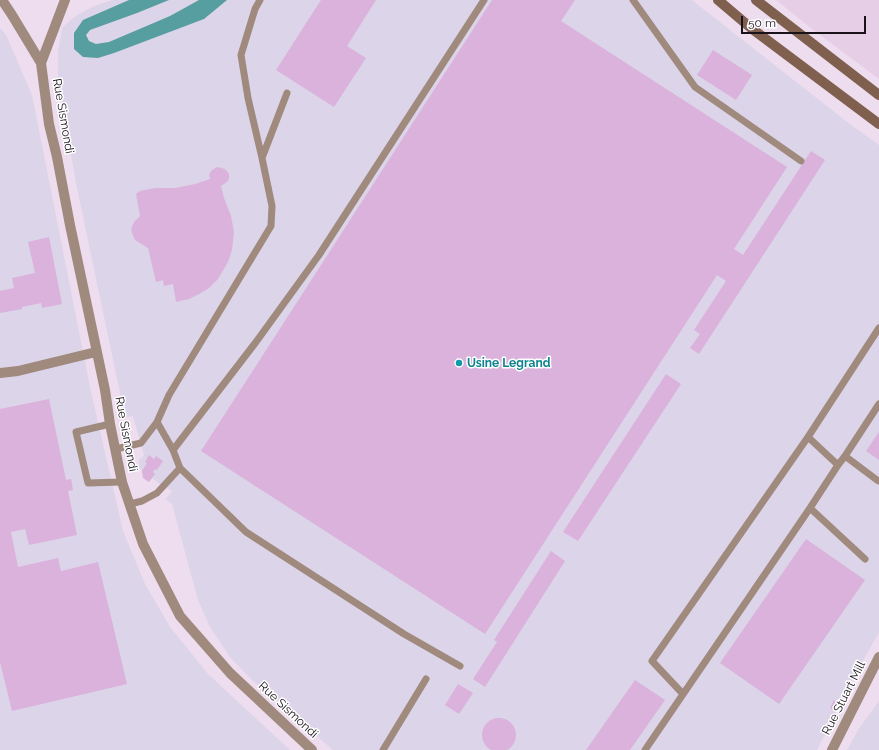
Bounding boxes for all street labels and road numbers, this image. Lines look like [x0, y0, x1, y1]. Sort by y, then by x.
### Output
street label: Rue Sismondi [49, 77, 77, 155]
street label: Rue Sismondi [112, 395, 140, 473]
street label: Rue Stuart Mill [819, 659, 869, 737]
street label: Rue Sismondi [255, 679, 321, 741]

